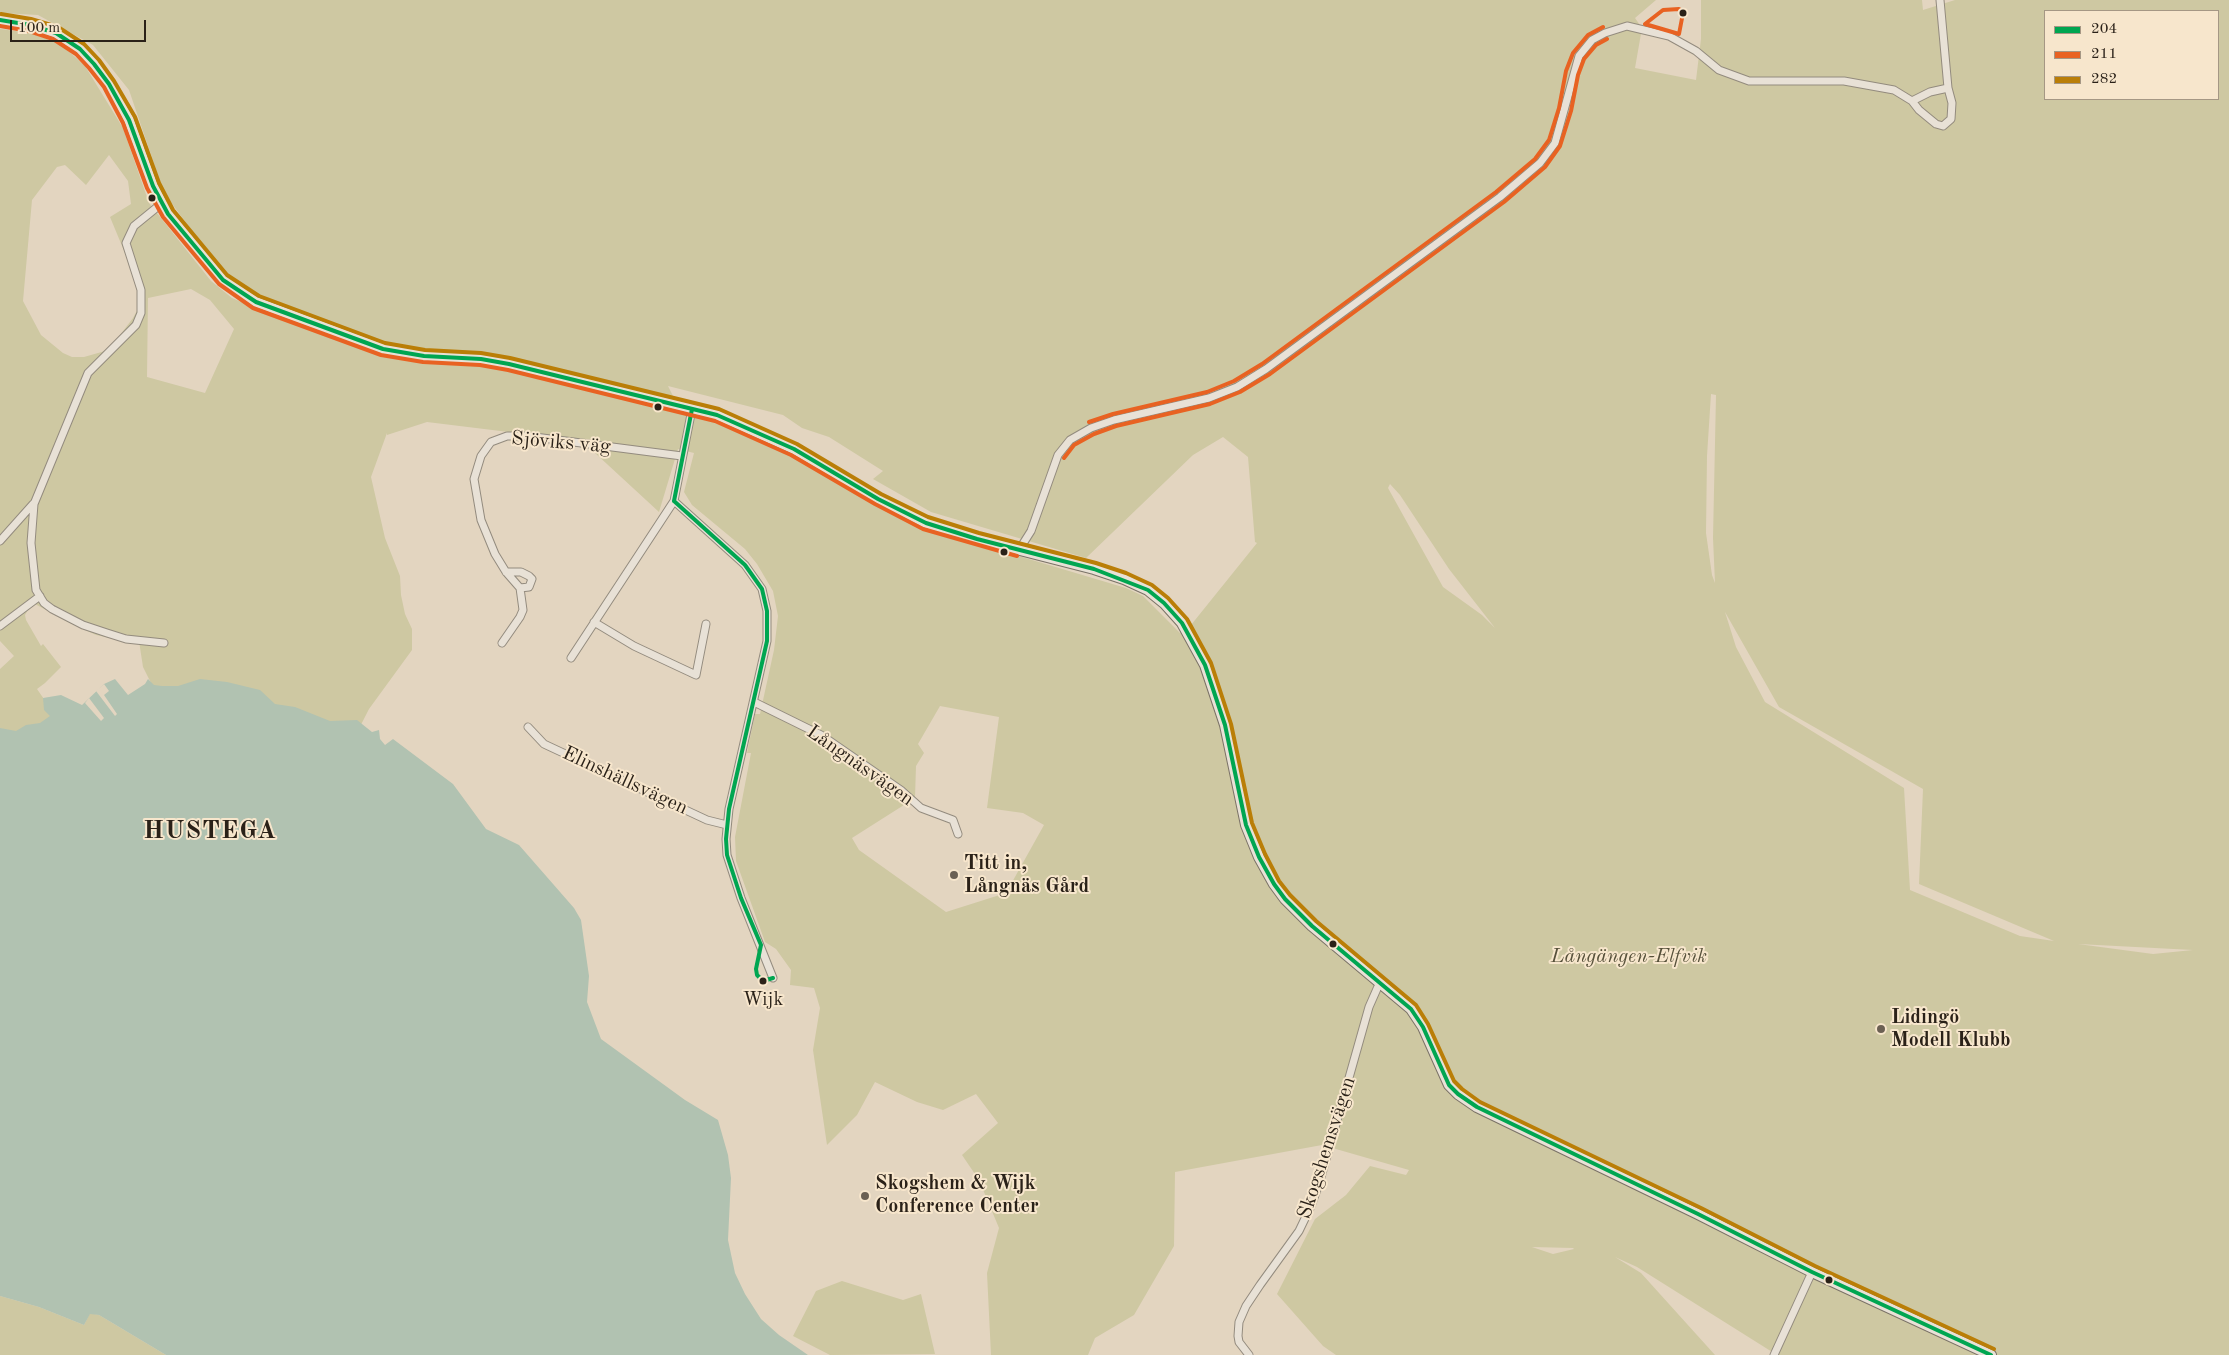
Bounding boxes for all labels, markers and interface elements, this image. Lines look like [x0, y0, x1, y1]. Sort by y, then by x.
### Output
unlabelled marker [1678, 8, 1688, 18]
scale bar [12, 10, 149, 42]
legend [2044, 10, 2219, 100]
text: 100 m [18, 21, 60, 36]
text: 204 [2091, 22, 2117, 37]
text: 211 [2091, 47, 2117, 62]
text: 282 [2091, 72, 2117, 87]
unlabelled marker [147, 193, 157, 203]
unlabelled marker [653, 402, 663, 412]
street label: Sjöviks väg [510, 427, 612, 459]
unlabelled marker [999, 547, 1009, 557]
street label: Långnäsvägen [802, 720, 918, 812]
street label: Elinshällsvägen [558, 741, 692, 821]
district label: HUSTEGA [142, 816, 278, 846]
place label: Titt in, Långnäs Gård [964, 852, 1089, 899]
marker: Titt in, Långnäs Gård [948, 869, 960, 881]
unlabelled marker [1328, 939, 1338, 949]
park label: Långängen-Elfvik [1551, 945, 1707, 969]
marker: Wijk [758, 976, 768, 986]
place label: Wijk [743, 989, 783, 1011]
place label: Lidingö Modell Klubb [1891, 1006, 2011, 1053]
marker: Lidingö Modell Klubb [1875, 1023, 1887, 1035]
street label: Skogshemsvägen [1293, 1074, 1361, 1222]
place label: Skogshem & Wijk Conference Center [875, 1172, 1039, 1219]
marker: Skogshem & Wijk Conference Center [859, 1190, 871, 1202]
unlabelled marker [1824, 1275, 1834, 1285]

